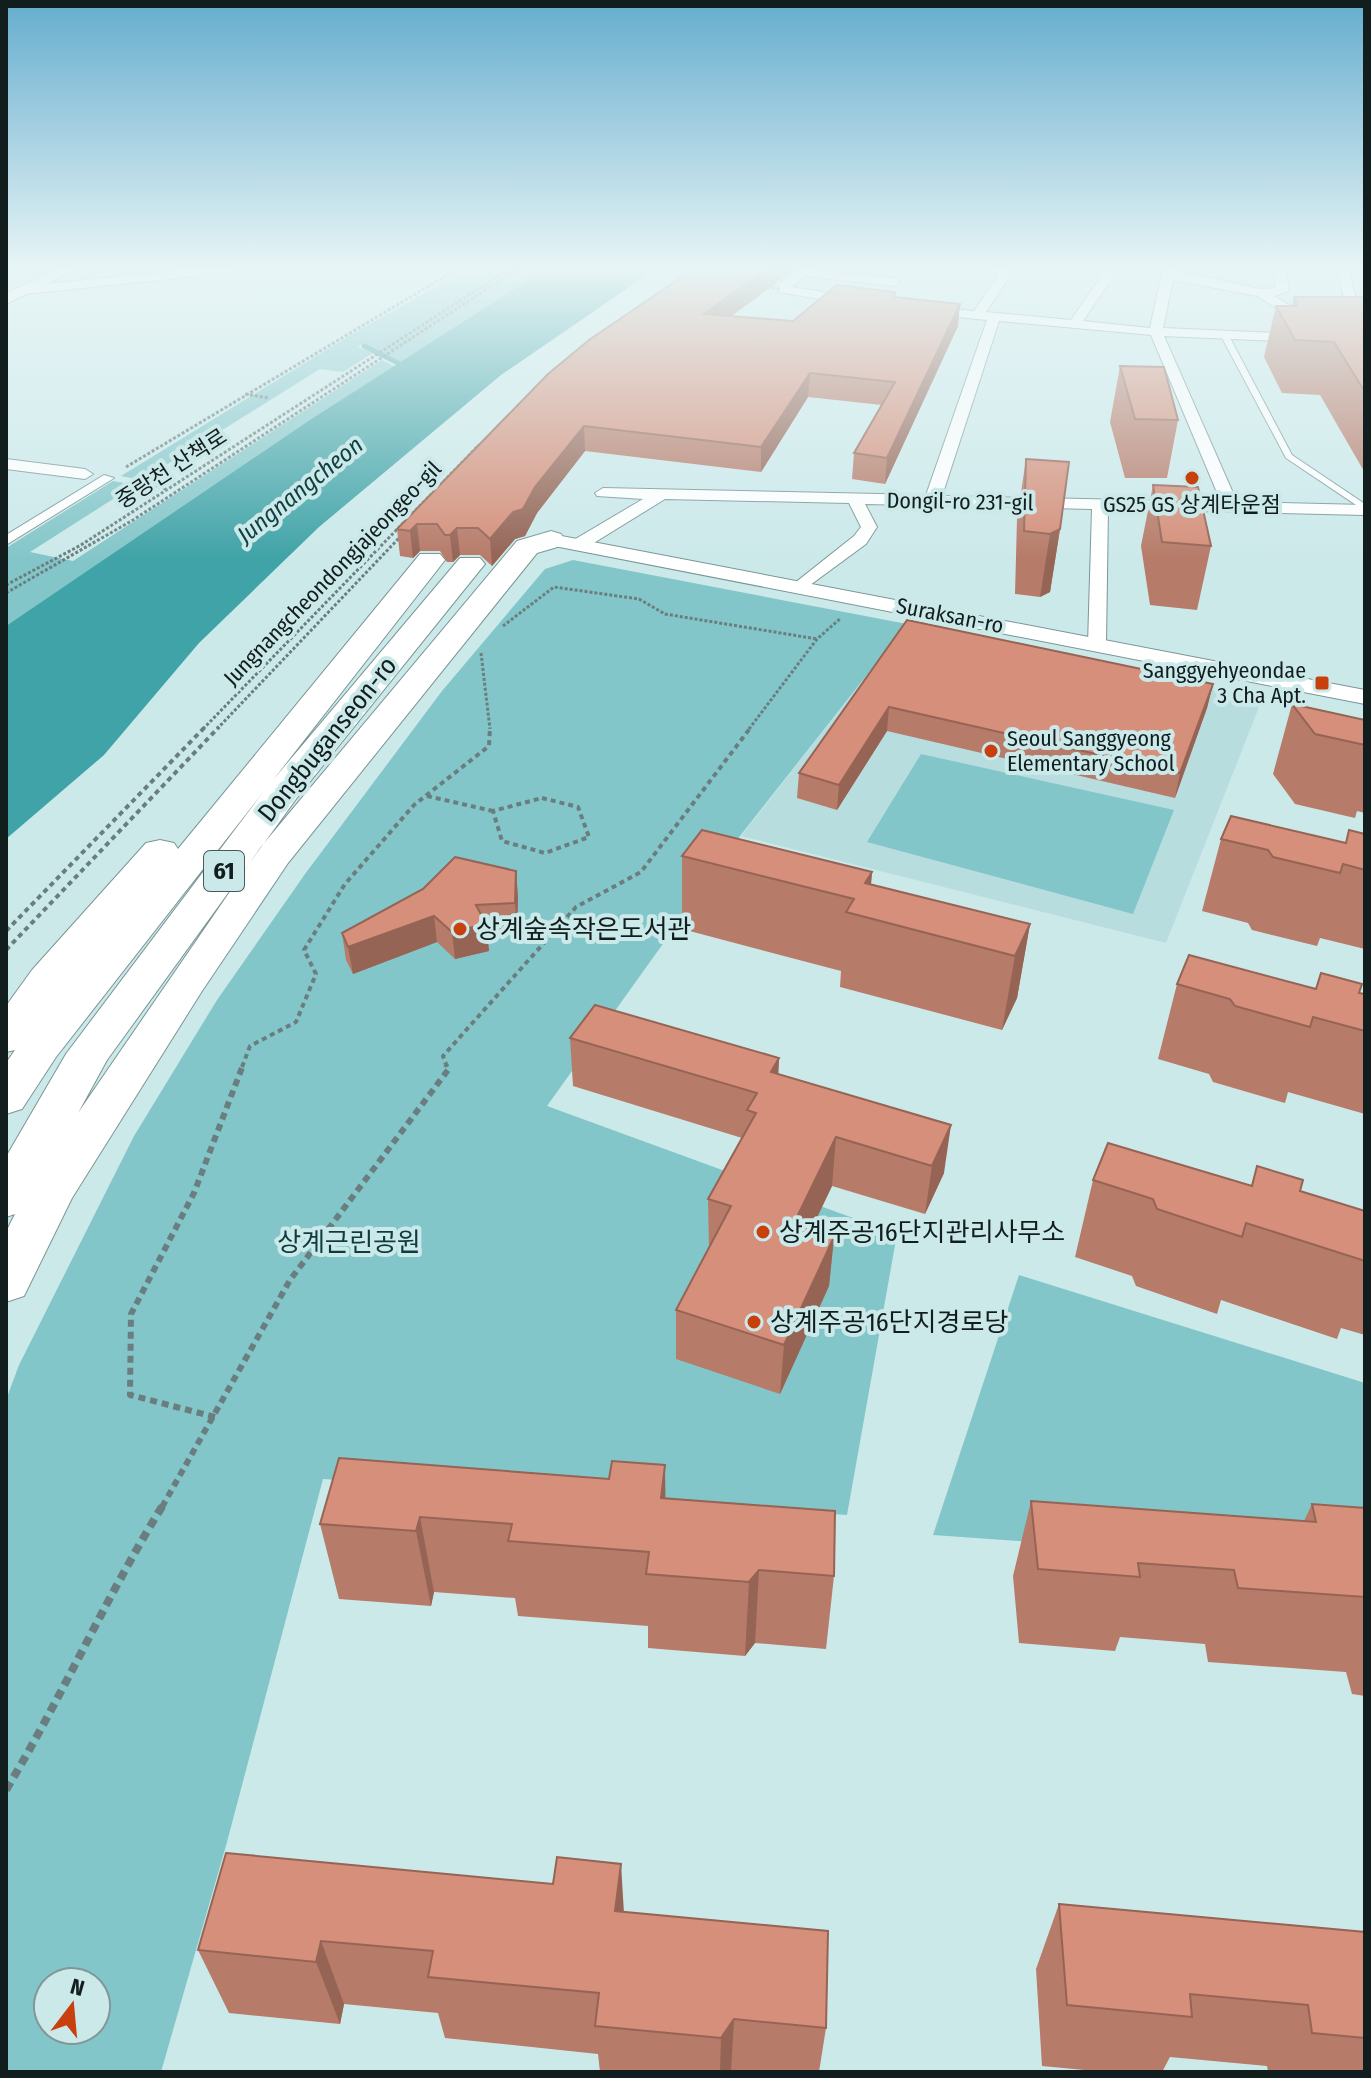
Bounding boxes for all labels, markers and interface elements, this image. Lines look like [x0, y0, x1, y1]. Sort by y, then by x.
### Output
street label: 중랑천 산책로 [111, 423, 232, 514]
water label: Jungnangcheon [230, 431, 368, 550]
street label: Jungnangcheondongjajeongeo-gil [218, 455, 447, 691]
marker: GS25 GS 상계타운점 [1183, 469, 1201, 487]
street label: Dongil-ro 231-gil [886, 487, 1034, 516]
place label: GS25 GS 상계타운점 [1103, 491, 1281, 518]
street label: Suraksan-ro [894, 592, 1006, 639]
street label: Dongbuganseon-ro [251, 651, 403, 828]
place label: Sanggyehyeondae 3 Cha Apt. [1143, 657, 1306, 709]
marker: Sanggyehyeondae 3 Cha Apt. [1313, 674, 1331, 692]
place label: Seoul Sanggyeong Elementary School [1007, 725, 1175, 777]
marker: Seoul Sanggyeong Elementary School [982, 742, 1000, 760]
road number: 61 [204, 851, 244, 891]
place label: 상계숲속작은도서관 [476, 914, 691, 945]
marker: 상계숲속작은도서관 [451, 920, 469, 938]
place label: 상계주공16단지관리사무소 [779, 1217, 1065, 1248]
marker: 상계주공16단지관리사무소 [754, 1223, 772, 1241]
park label: 상계근린공원 [277, 1227, 421, 1258]
place label: 상계주공16단지경로당 [770, 1307, 1008, 1338]
marker: 상계주공16단지경로당 [745, 1313, 763, 1331]
north arrow [32, 1966, 112, 2046]
text: N [67, 1972, 87, 2002]

